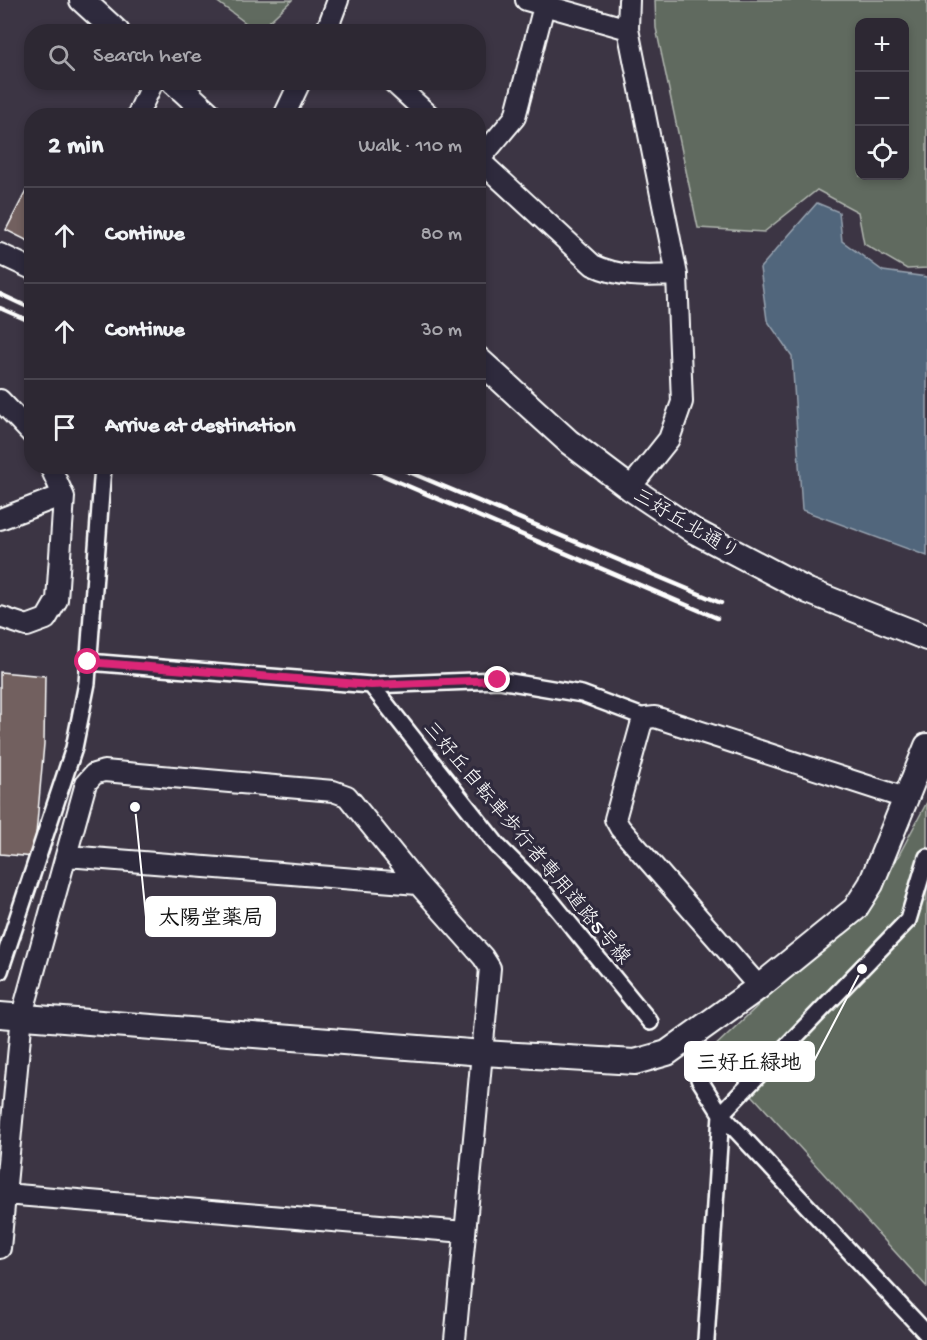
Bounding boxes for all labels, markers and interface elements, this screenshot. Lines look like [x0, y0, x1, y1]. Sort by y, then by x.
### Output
map controls [855, 18, 909, 180]
button: + [855, 18, 909, 72]
search box [24, 24, 486, 90]
icon: search [45, 41, 78, 74]
text: Search here [93, 44, 201, 70]
button: − [855, 72, 909, 126]
button: locate [855, 126, 909, 180]
text: 2 min [48, 132, 103, 163]
text: Walk · 110 m [358, 136, 462, 159]
icon: ahead [48, 219, 81, 252]
text: Continue [105, 222, 185, 248]
text: 80 m [421, 224, 462, 247]
icon: ahead [48, 315, 81, 348]
text: Continue [105, 318, 185, 344]
text: 30 m [421, 320, 462, 343]
icon: arrive [48, 411, 81, 444]
text: Arrive at destination [105, 414, 295, 440]
street label: 三好丘北通り [628, 484, 743, 567]
route start [74, 648, 100, 674]
route end [484, 666, 510, 692]
street label: 三好丘自転車歩行者専用道路5号線 [417, 717, 635, 971]
callout: 太陽堂薬局 [146, 897, 275, 936]
text: 太陽堂薬局 [159, 906, 264, 933]
callout: 三好丘緑地 [685, 1042, 814, 1081]
text: 三好丘緑地 [697, 1052, 802, 1078]

